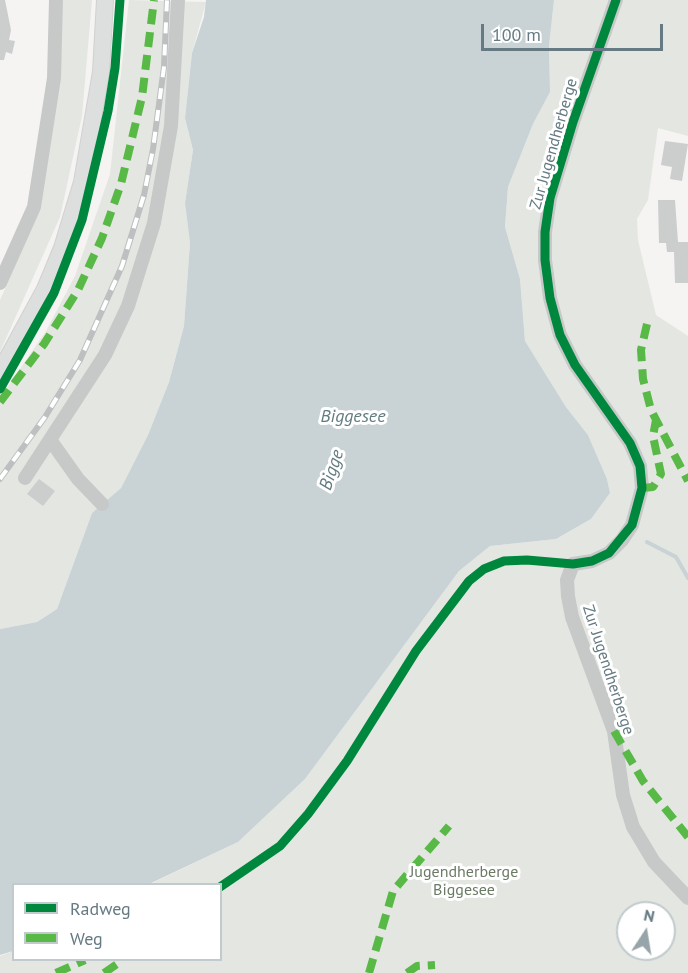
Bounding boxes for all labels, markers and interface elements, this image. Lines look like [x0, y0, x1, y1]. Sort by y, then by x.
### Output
scale bar [484, 12, 666, 50]
text: 100 m [492, 23, 541, 46]
street label: Zur Jugendherberge [526, 76, 582, 212]
water label: Biggesee [320, 406, 386, 428]
water label: Bigge [315, 447, 349, 493]
street label: Zur Jugendherberge [578, 603, 638, 737]
park label: Jugendherberge Biggesee [410, 862, 518, 900]
legend [12, 883, 222, 961]
text: Radweg [70, 897, 131, 920]
north arrow [616, 901, 676, 961]
text: N [642, 904, 657, 926]
text: Weg [70, 927, 103, 950]

